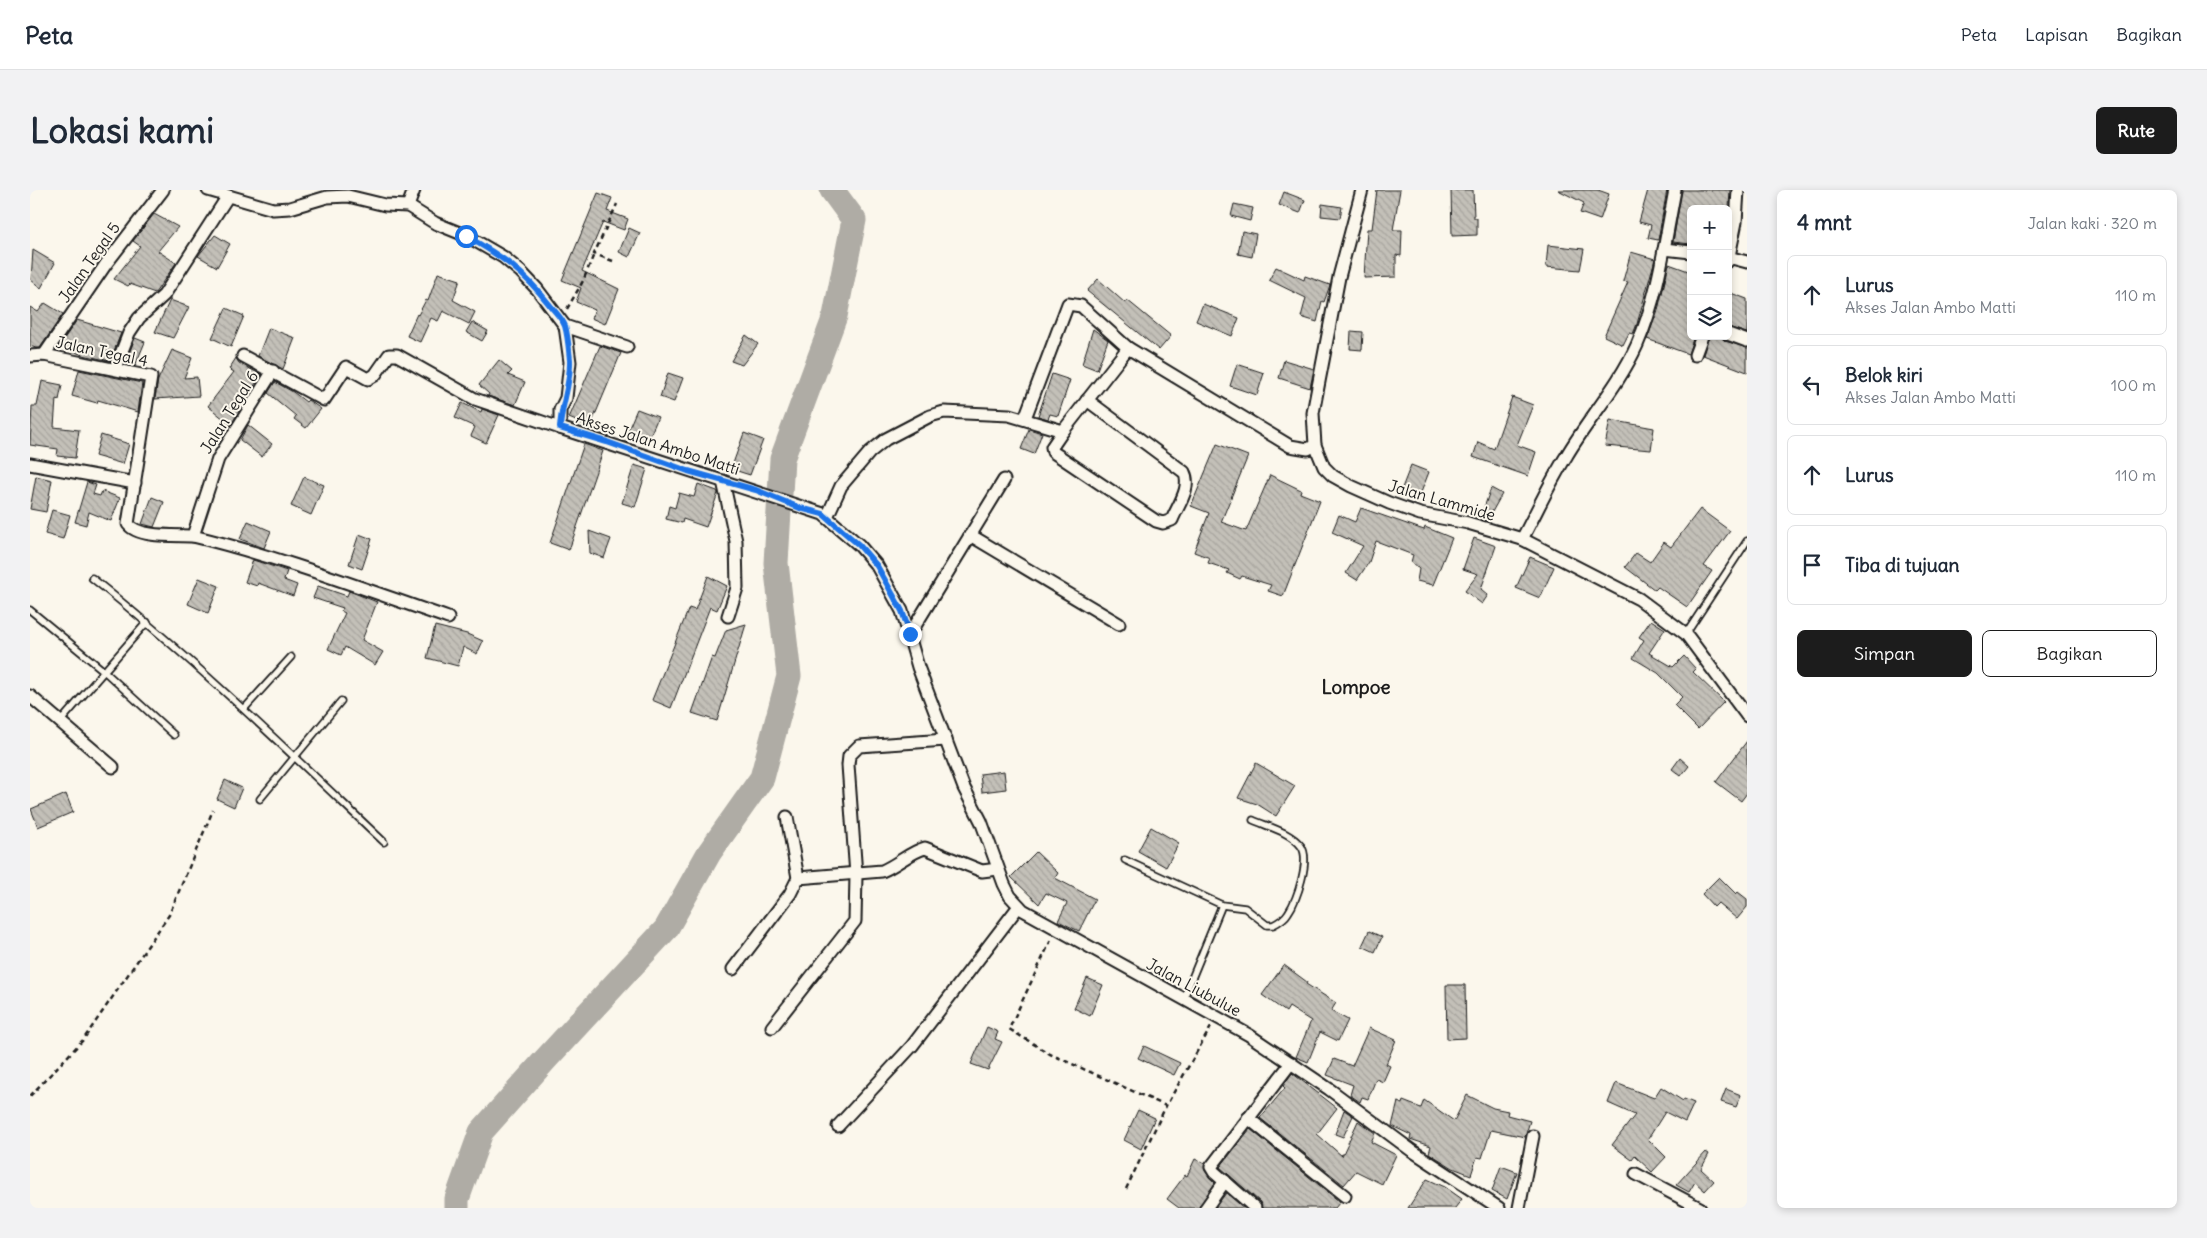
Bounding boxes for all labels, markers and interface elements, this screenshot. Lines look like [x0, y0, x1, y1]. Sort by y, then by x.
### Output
text: Peta [25, 20, 73, 50]
text: Peta [1961, 23, 1997, 46]
text: Lapisan [2025, 23, 2088, 46]
text: Bagikan [2116, 23, 2182, 46]
button: Rute [2096, 107, 2177, 154]
text: Lokasi kami [30, 108, 214, 152]
map controls [1687, 205, 1732, 340]
button: + [1687, 205, 1732, 250]
text: 4 mnt [1797, 209, 1852, 236]
text: Jalan kaki · 320 m [2028, 213, 2157, 233]
street label: Jalan Tegal 5 [54, 218, 124, 306]
route start [455, 225, 478, 248]
button: − [1687, 250, 1732, 295]
text: Lurus [1845, 273, 1894, 297]
icon: ahead [1798, 281, 1826, 309]
text: 110 m [2115, 285, 2156, 305]
button: layers [1687, 295, 1732, 340]
text: Akses Jalan Ambo Matti [1845, 297, 2016, 317]
street label: Jalan Tegal 4 [54, 331, 150, 371]
text: Belok kiri [1845, 363, 1923, 387]
street label: Jalan Tegal 6 [196, 367, 262, 457]
icon: left [1798, 371, 1826, 399]
text: 100 m [2111, 375, 2156, 395]
text: Akses Jalan Ambo Matti [1845, 387, 2016, 407]
street label: Akses Jalan Ambo Matti [574, 407, 742, 479]
icon: ahead [1798, 461, 1826, 489]
text: Lurus [1845, 463, 1894, 487]
text: 110 m [2115, 465, 2156, 485]
street label: Jalan Lammide [1386, 475, 1498, 525]
icon: arrive [1798, 551, 1826, 579]
text: Tiba di tujuan [1845, 553, 1960, 577]
route end [899, 623, 922, 646]
button: Simpan [1797, 630, 1972, 677]
button: Bagikan [1982, 630, 2157, 677]
district label: Lompoe [1321, 675, 1391, 699]
street label: Jalan Liubulue [1143, 954, 1245, 1020]

